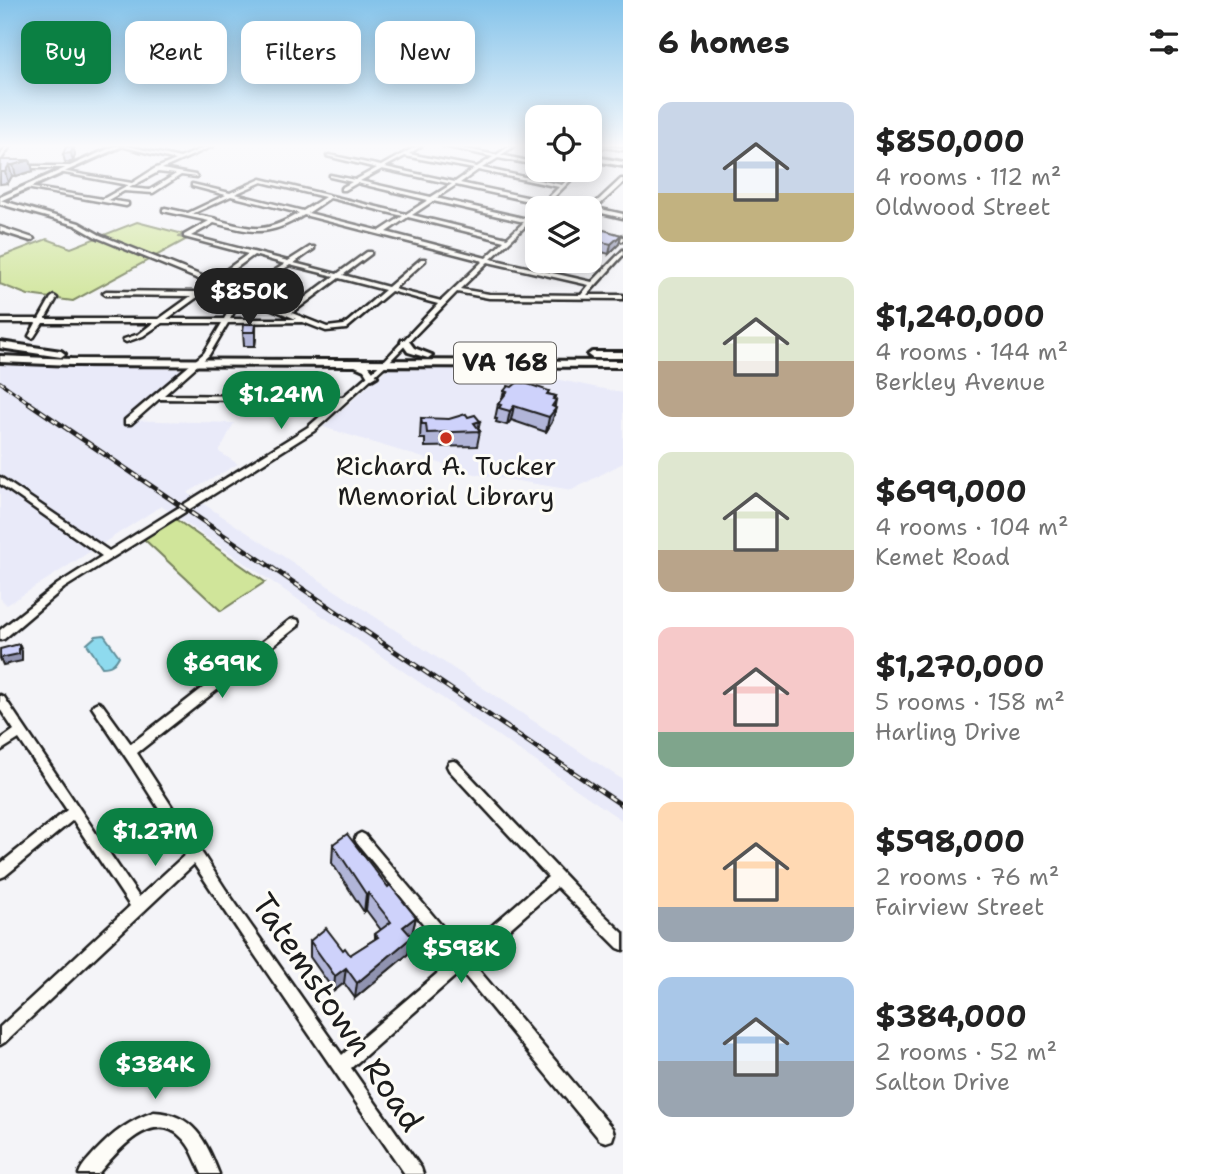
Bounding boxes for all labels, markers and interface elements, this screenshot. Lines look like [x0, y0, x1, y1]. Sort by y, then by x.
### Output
chip: Buy [21, 21, 111, 84]
chip: Rent [125, 21, 227, 84]
chip: Filters [241, 21, 361, 84]
chip: New [375, 21, 475, 84]
text: 6 homes [658, 22, 790, 63]
icon: filters [1145, 23, 1183, 61]
map controls [525, 105, 602, 273]
button: locate [525, 105, 602, 182]
text: $850,000 [875, 121, 1025, 162]
icon: home [714, 130, 798, 214]
text: 4 rooms · 112 m² [875, 162, 1061, 192]
text: Oldwood Street [875, 192, 1051, 222]
button: layers [525, 196, 602, 273]
pin: $850K [200, 268, 298, 328]
text: $850K [210, 276, 288, 306]
text: $1,240,000 [875, 296, 1045, 337]
icon: home [714, 305, 798, 389]
text: 4 rooms · 144 m² [875, 337, 1068, 367]
road number: VA 168 [454, 342, 556, 384]
text: Berkley Avenue [875, 367, 1045, 397]
pin: $1.24M [224, 372, 338, 431]
text: $1.24M [238, 379, 324, 409]
marker: Richard A. Tucker Memorial Library [438, 430, 454, 446]
place label: Richard A. Tucker Memorial Library [336, 448, 556, 513]
text: $699,000 [875, 471, 1027, 512]
icon: home [714, 480, 798, 564]
text: 4 rooms · 104 m² [875, 512, 1068, 542]
text: Kemet Road [875, 542, 1010, 572]
pin: $699K [173, 640, 271, 700]
text: $1,270,000 [875, 646, 1045, 687]
text: $699K [183, 648, 261, 678]
icon: home [714, 655, 798, 739]
text: 5 rooms · 158 m² [875, 687, 1065, 717]
text: Harling Drive [875, 717, 1021, 747]
pin: $1.27M [98, 808, 212, 868]
text: $1.27M [112, 816, 198, 846]
text: $598,000 [875, 821, 1025, 862]
icon: home [714, 830, 798, 914]
text: 2 rooms · 76 m² [875, 862, 1059, 892]
street label: Tatemstown Road [242, 884, 434, 1140]
text: Fairview Street [875, 892, 1044, 922]
pin: $598K [412, 926, 510, 985]
text: $598K [422, 933, 500, 963]
text: $384,000 [875, 996, 1027, 1037]
icon: home [714, 1005, 798, 1089]
text: 2 rooms · 52 m² [875, 1037, 1057, 1067]
pin: $384K [106, 1042, 204, 1101]
text: $384K [115, 1049, 195, 1079]
text: Salton Drive [875, 1067, 1010, 1097]

